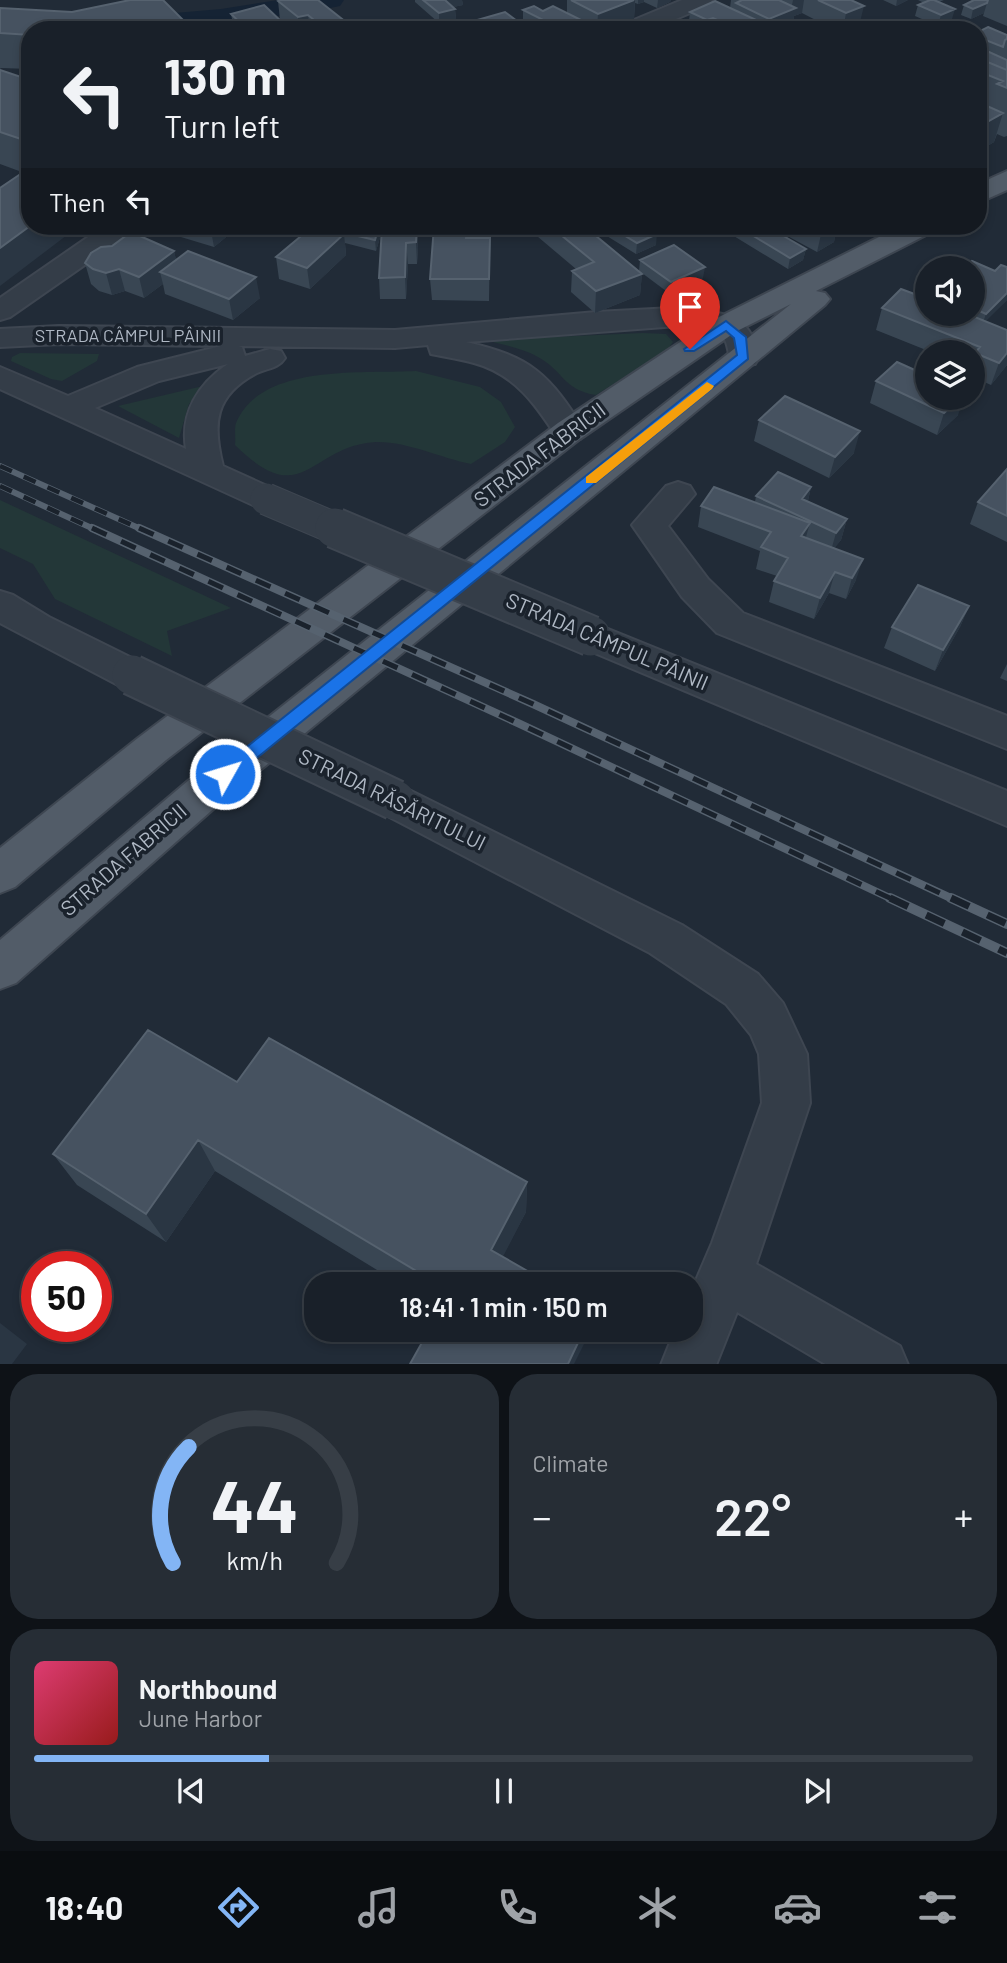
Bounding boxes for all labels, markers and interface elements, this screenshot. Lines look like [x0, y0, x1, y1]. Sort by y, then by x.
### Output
text: 130 m [164, 46, 286, 105]
icon: left [49, 49, 140, 140]
text: Turn left [164, 106, 281, 144]
icon: left [120, 182, 158, 220]
text: Then [49, 186, 106, 217]
map controls [915, 256, 985, 410]
button: sound [915, 256, 985, 326]
pin [660, 277, 720, 349]
icon: arrive [671, 288, 709, 326]
street label: STRADA CÂMPUL PÂINII [35, 324, 221, 346]
button: layers [915, 340, 985, 410]
street label: STRADA FABRICII [468, 396, 610, 511]
street label: STRADA CÂMPUL PÂINII [503, 587, 713, 695]
position arrow [188, 737, 262, 811]
street label: STRADA RĂSĂRITULUI [295, 742, 490, 855]
street label: STRADA FABRICII [55, 798, 191, 920]
speed limit sign: 50 [21, 1251, 112, 1342]
text: 18:41 · 1 min · 150 m [400, 1291, 607, 1322]
text: Climate [533, 1449, 609, 1477]
text: 44 [210, 1460, 298, 1548]
text: 22° [714, 1484, 791, 1546]
text: − [533, 1493, 552, 1539]
text: + [954, 1493, 973, 1539]
text: km/h [226, 1544, 283, 1574]
text: Northbound [139, 1673, 277, 1704]
text: June Harbor [139, 1704, 262, 1732]
icon: previous [172, 1772, 210, 1810]
icon: pause [485, 1772, 523, 1810]
icon: next [798, 1772, 836, 1810]
icon: directions [214, 1883, 263, 1932]
icon: music [354, 1883, 403, 1932]
icon: phone [493, 1883, 542, 1932]
icon: climate [633, 1883, 682, 1932]
icon: car [773, 1883, 822, 1932]
icon: filters [913, 1883, 962, 1932]
text: 18:40 [45, 1888, 123, 1926]

